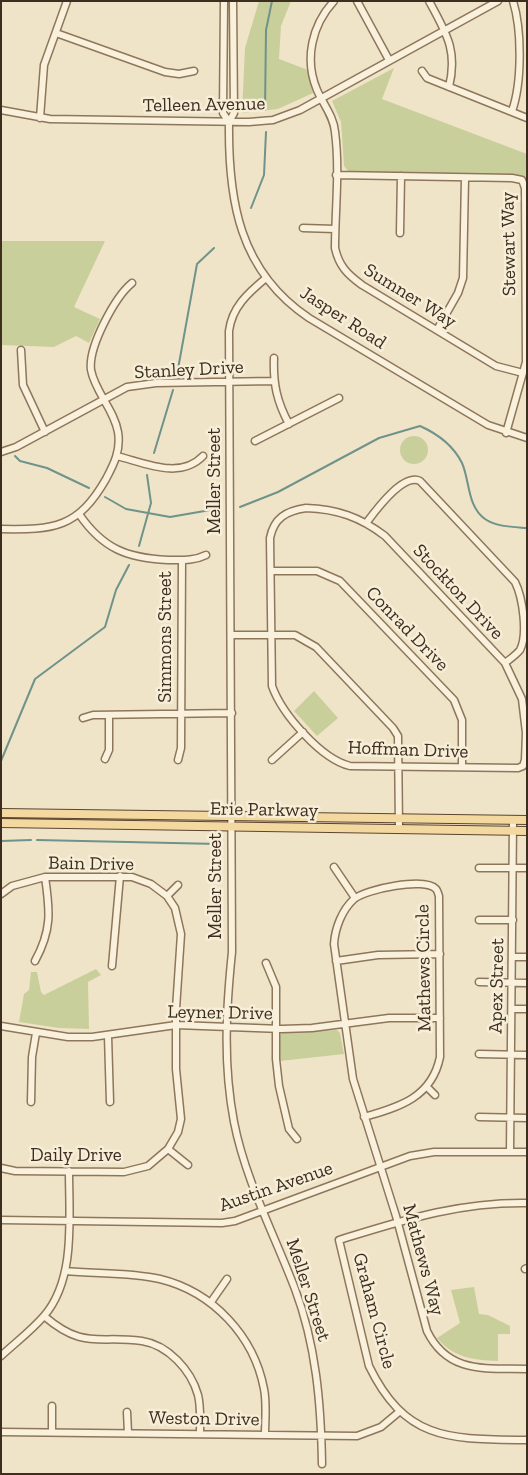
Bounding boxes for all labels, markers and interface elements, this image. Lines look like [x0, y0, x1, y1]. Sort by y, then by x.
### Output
street label: Telleen Avenue [142, 93, 266, 117]
street label: Stewart Way [497, 192, 521, 296]
street label: Sumner Way [360, 259, 460, 333]
street label: Jasper Road [296, 282, 390, 354]
street label: Stanley Drive [134, 356, 244, 384]
street label: Meller Street [204, 428, 226, 534]
street label: Stockton Drive [408, 540, 508, 644]
street label: Simmons Street [155, 571, 177, 703]
street label: Conrad Drive [361, 582, 453, 676]
street label: Hoffman Drive [347, 736, 469, 764]
street label: Erie Parkway [210, 798, 318, 822]
street label: Meller Street [205, 833, 227, 939]
street label: Bain Drive [48, 852, 134, 876]
street label: Mathews Circle [411, 904, 437, 1032]
street label: Apex Street [485, 938, 509, 1034]
street label: Leyner Drive [167, 1001, 273, 1025]
street label: Daily Drive [30, 1145, 122, 1167]
street label: Austin Avenue [216, 1157, 336, 1217]
street label: Mathews Way [397, 1202, 449, 1318]
street label: Meller Street [281, 1236, 335, 1344]
street label: Graham Circle [348, 1251, 400, 1371]
street label: Weston Drive [148, 1407, 260, 1431]

